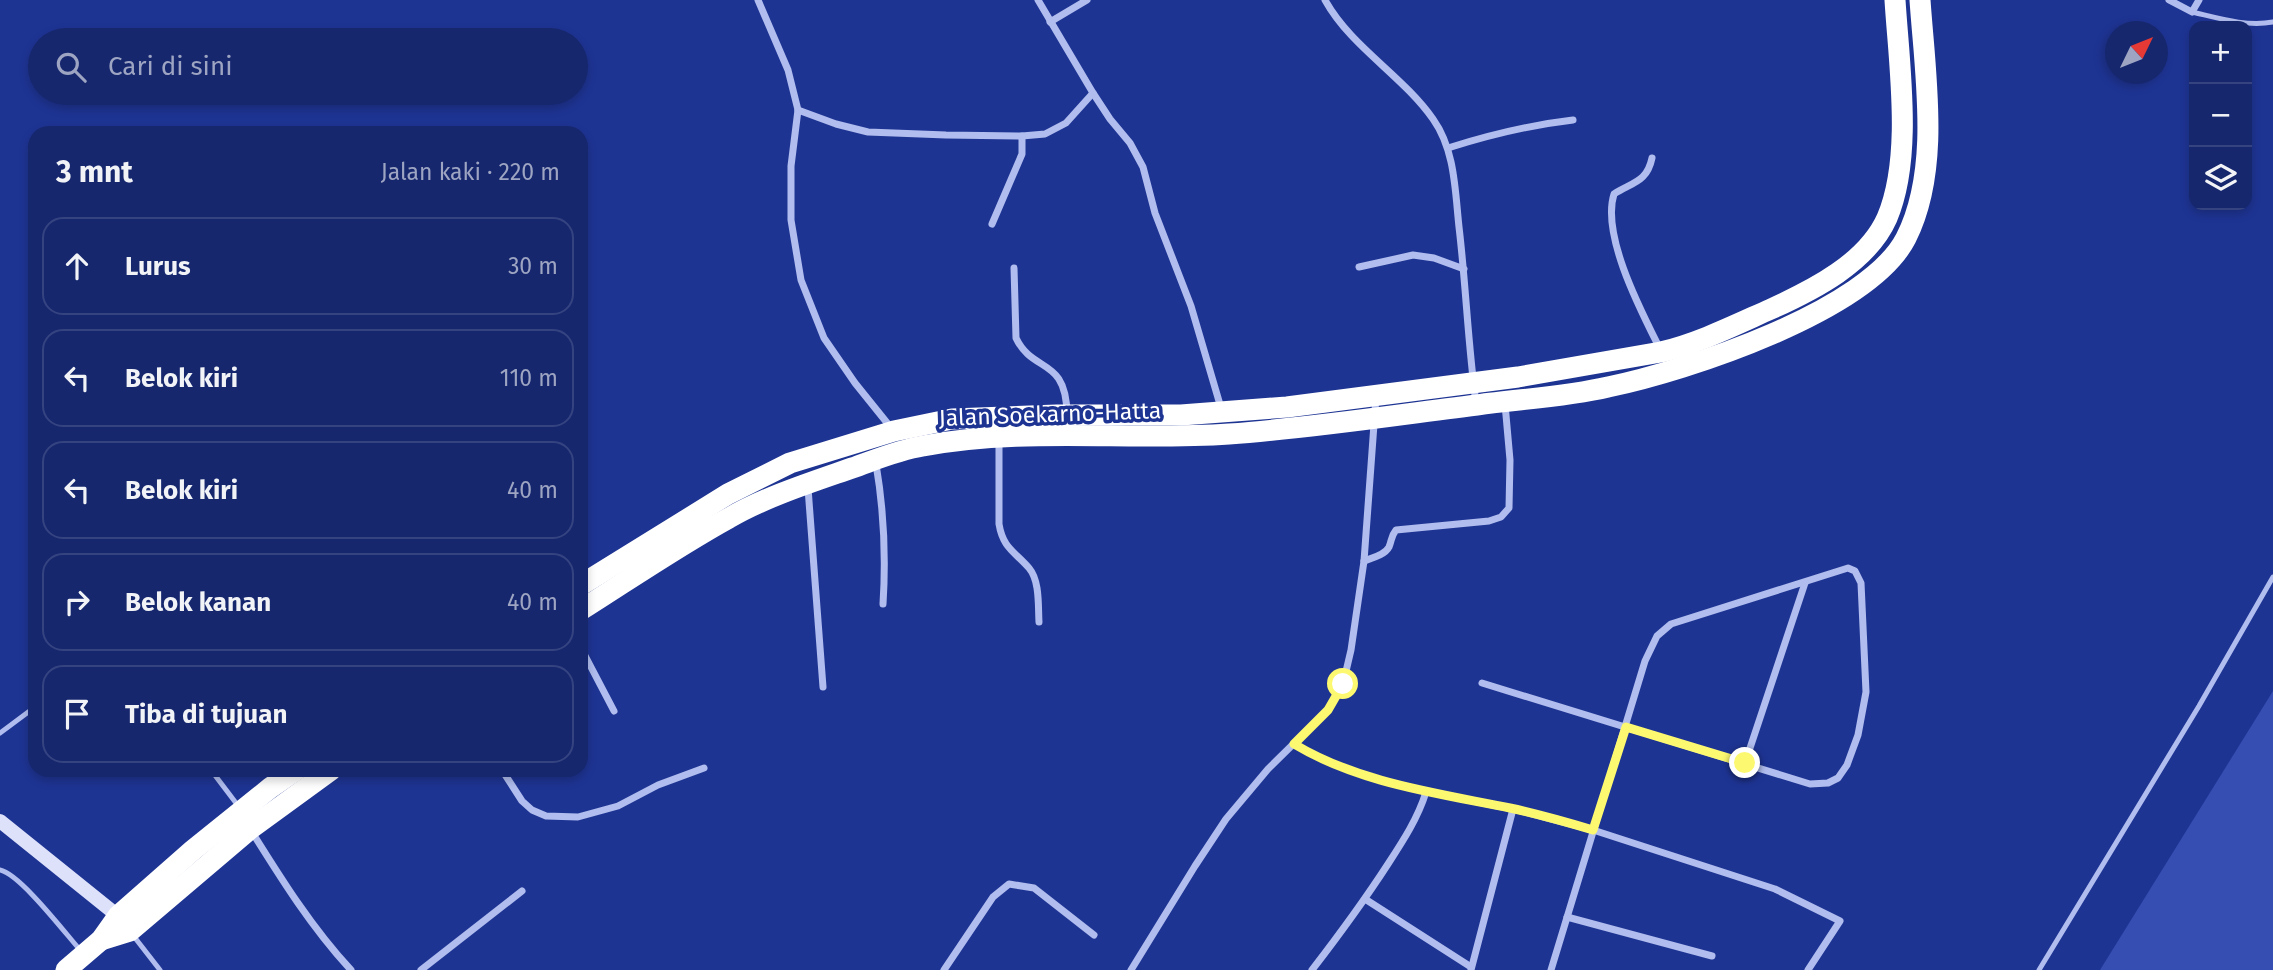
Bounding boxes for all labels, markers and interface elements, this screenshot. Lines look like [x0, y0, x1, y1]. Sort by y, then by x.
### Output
north arrow [2105, 21, 2168, 84]
map controls [2189, 21, 2252, 210]
button: + [2189, 21, 2252, 84]
search box [28, 28, 588, 105]
icon: search [52, 48, 90, 86]
text: Cari di sini [108, 51, 233, 82]
button: − [2189, 84, 2252, 147]
button: layers [2189, 147, 2252, 210]
text: 3 mnt [56, 154, 133, 190]
text: Jalan kaki · 220 m [381, 158, 560, 186]
icon: ahead [58, 247, 96, 285]
text: Lurus [125, 251, 191, 282]
text: 30 m [508, 252, 558, 280]
icon: left [58, 359, 96, 397]
text: Belok kiri [125, 363, 238, 394]
text: 110 m [500, 364, 558, 392]
street label: Jalan Soekarno-Hatta [938, 396, 1162, 432]
icon: left [58, 471, 96, 509]
text: Belok kiri [125, 475, 238, 506]
text: 40 m [507, 476, 558, 504]
icon: right [58, 583, 96, 621]
text: Belok kanan [125, 587, 271, 618]
text: 40 m [507, 588, 558, 616]
route start [1327, 668, 1358, 699]
icon: arrive [58, 695, 96, 733]
text: Tiba di tujuan [125, 699, 287, 730]
route end [1729, 747, 1760, 778]

